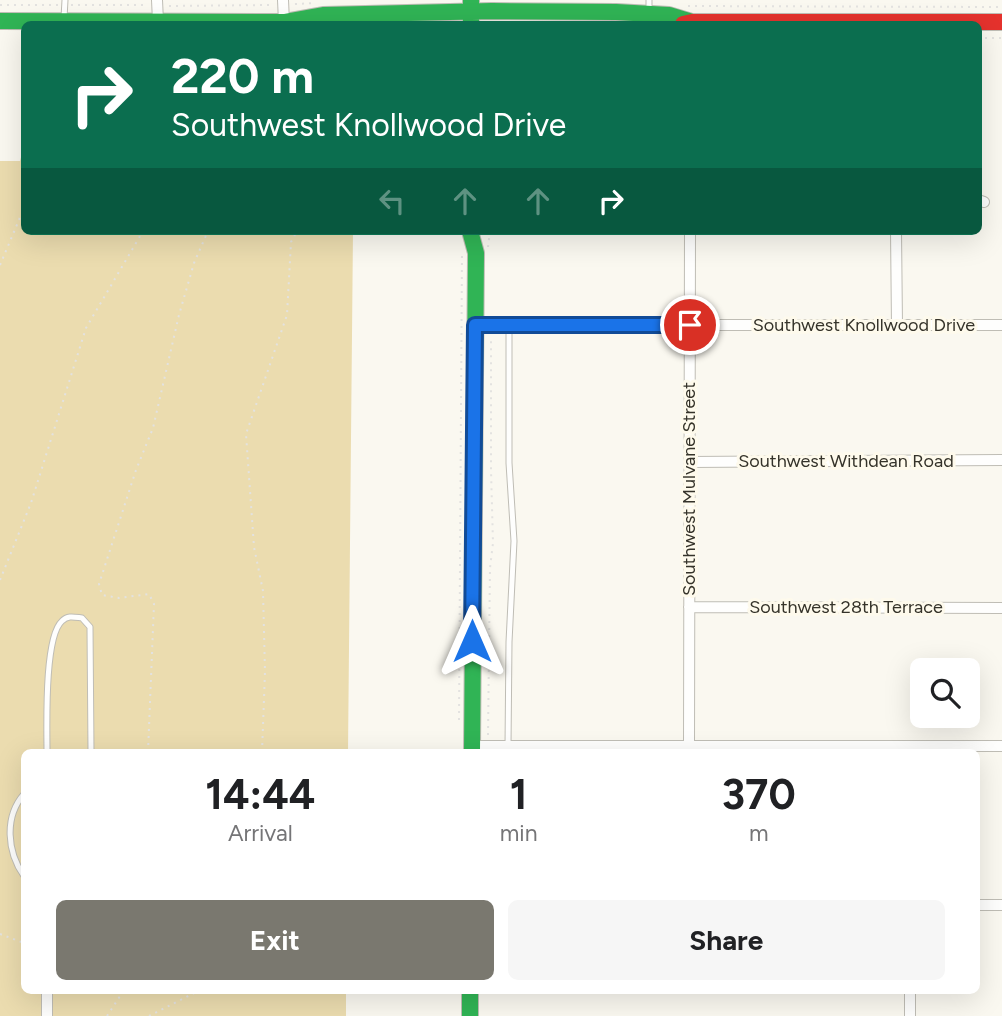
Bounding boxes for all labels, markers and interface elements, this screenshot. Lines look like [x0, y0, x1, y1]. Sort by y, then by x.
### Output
text: 220 m [171, 46, 314, 105]
icon: right [56, 49, 147, 140]
text: Southwest Knollwood Drive [171, 106, 566, 144]
icon: left [373, 182, 411, 220]
icon: ahead [446, 182, 484, 220]
icon: ahead [519, 182, 557, 220]
icon: right [592, 182, 630, 220]
pin [660, 295, 720, 355]
icon: arrive [671, 306, 709, 344]
street label: Southwest Knollwood Drive [753, 314, 975, 336]
street label: Southwest Mulvane Street [678, 382, 700, 596]
street label: Southwest Withdean Road [738, 450, 954, 472]
street label: Southwest 28th Terrace [749, 596, 943, 618]
position arrow [435, 604, 509, 678]
map controls [910, 658, 980, 728]
button: search [910, 658, 980, 728]
text: 14:44 [205, 769, 315, 820]
text: 1 [510, 769, 527, 820]
text: 370 [722, 769, 796, 820]
text: Arrival [228, 819, 293, 847]
text: min [500, 819, 537, 847]
text: m [749, 819, 769, 847]
button: Exit [56, 900, 494, 980]
button: Share [508, 900, 945, 980]

